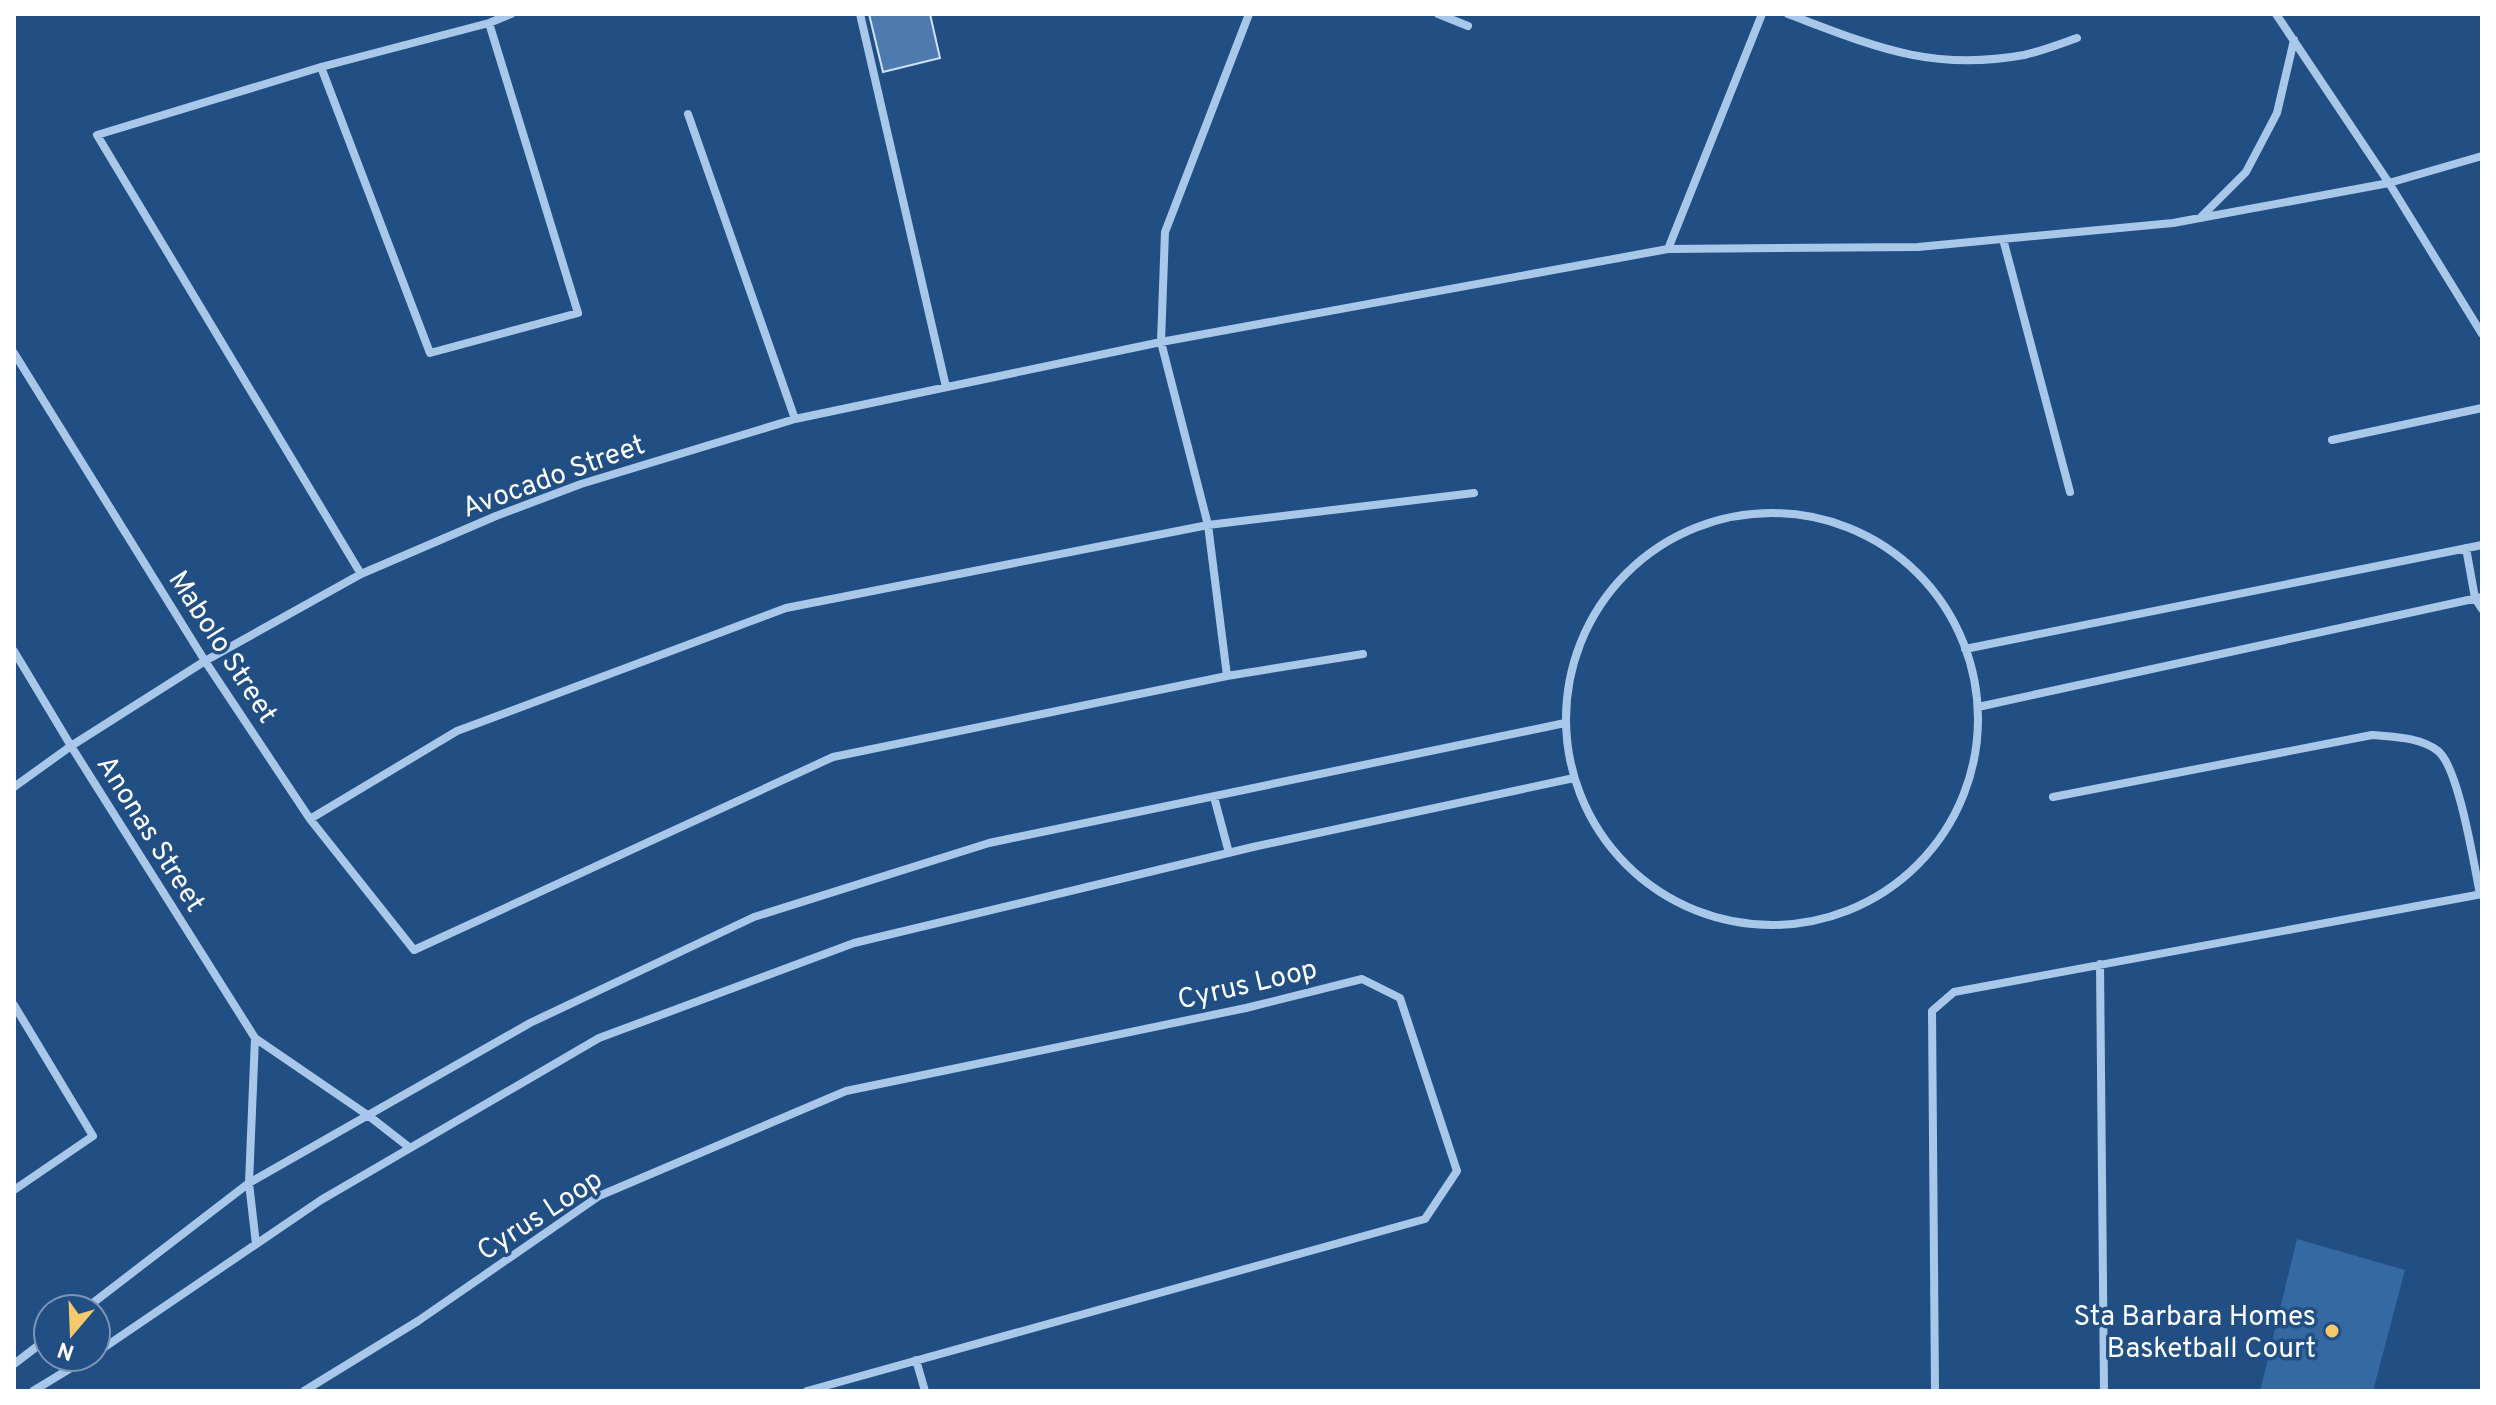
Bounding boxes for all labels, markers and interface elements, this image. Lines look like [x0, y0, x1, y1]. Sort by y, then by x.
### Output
street label: Avocado Street [458, 428, 650, 528]
street label: Mabolo Street [159, 565, 284, 731]
street label: Anonas Street [87, 750, 212, 920]
street label: Cyrus Loop [1174, 952, 1321, 1019]
street label: Cyrus Loop [471, 1163, 610, 1270]
north arrow [32, 1293, 112, 1373]
place label: Sta Barbara Homes Basketball Court [2073, 1300, 2316, 1368]
marker: Sta Barbara Homes Basketball Court [2323, 1322, 2341, 1340]
text: N [54, 1334, 78, 1365]

